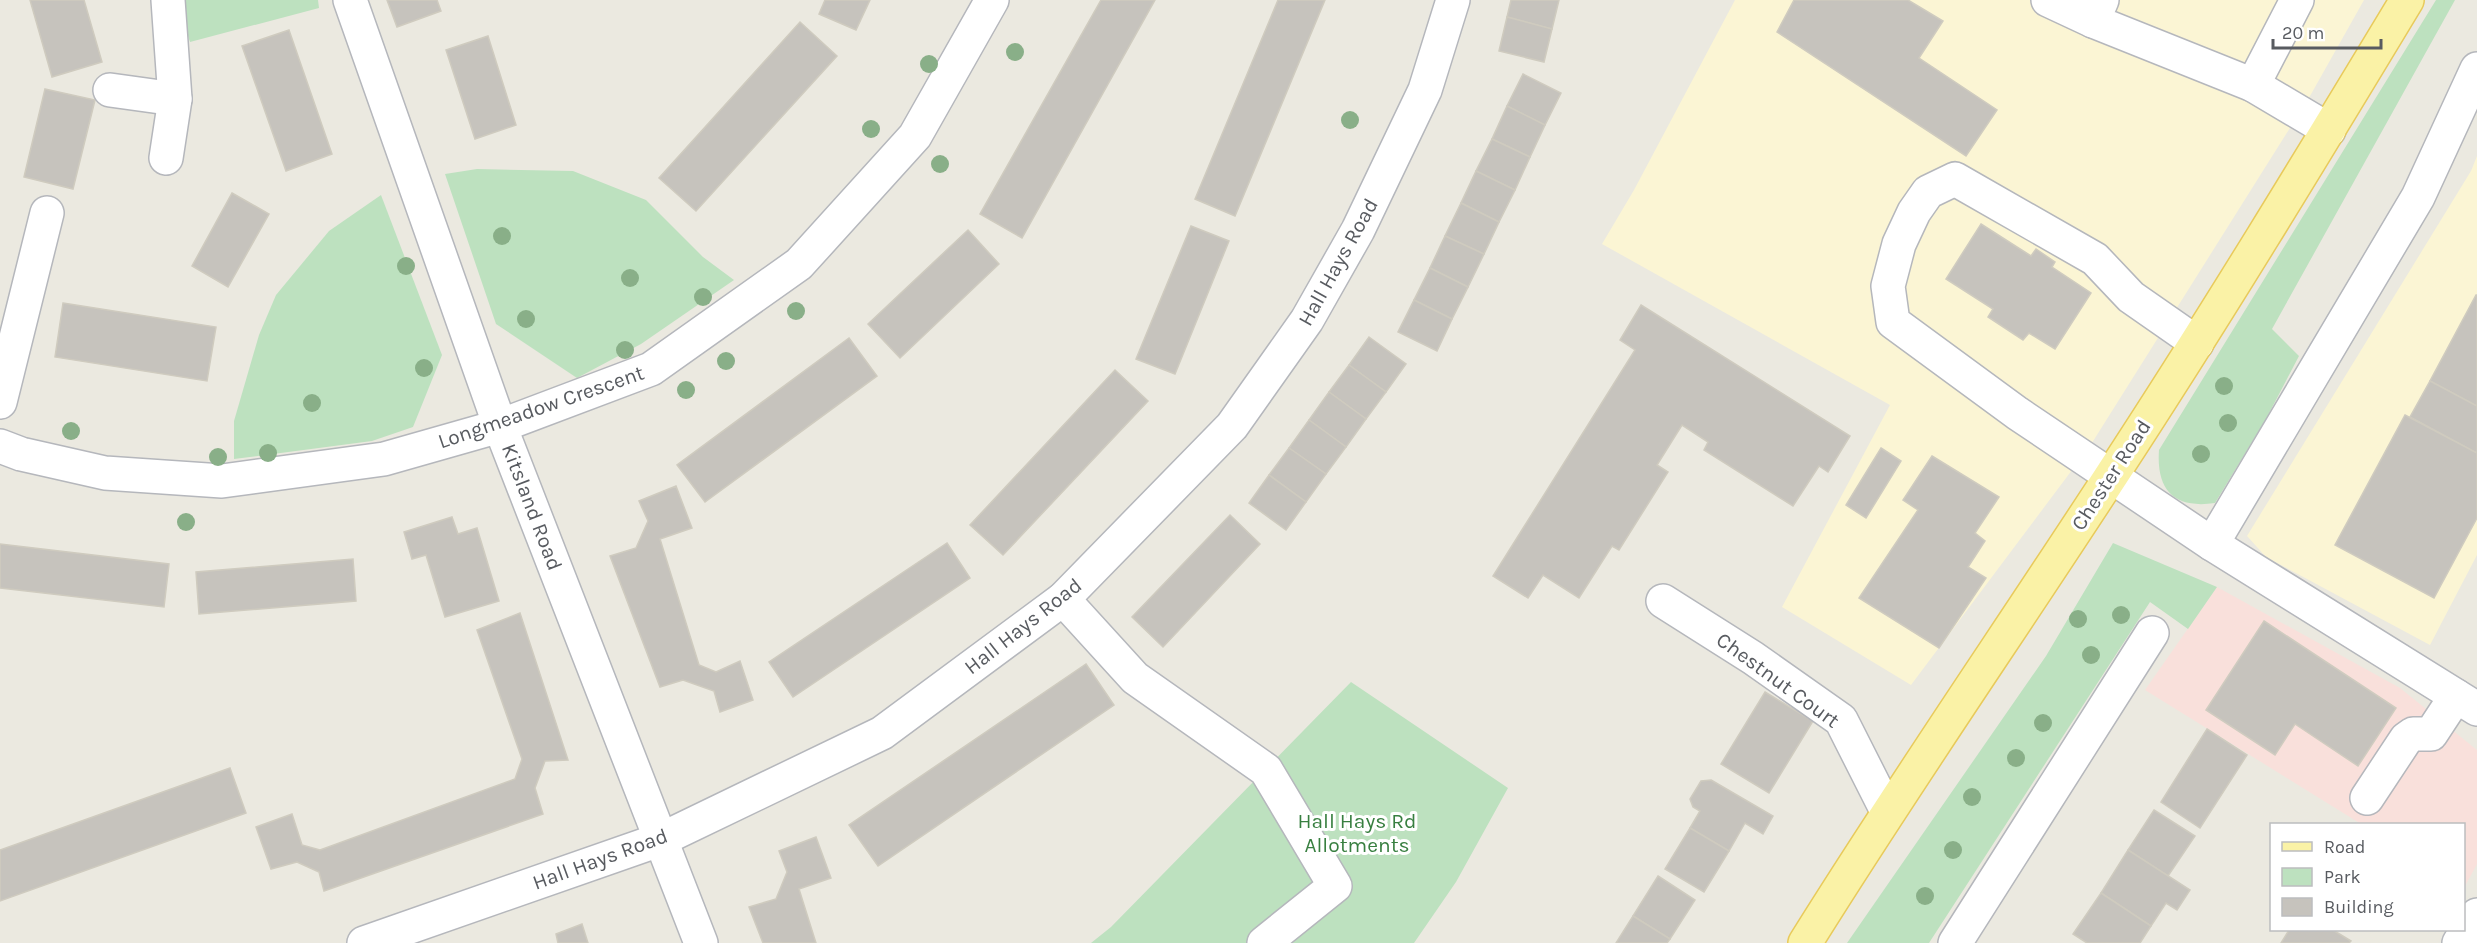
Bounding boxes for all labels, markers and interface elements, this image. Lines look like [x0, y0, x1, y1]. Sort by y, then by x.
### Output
scale bar [2273, 12, 2381, 50]
text: 20 m [2282, 22, 2324, 44]
street label: Hall Hays Road [1293, 194, 1383, 330]
street label: Longmeadow Crescent [435, 360, 647, 454]
street label: Chester Road [2066, 415, 2156, 535]
street label: Kitsland Road [497, 440, 567, 574]
street label: Hall Hays Road [960, 573, 1086, 679]
street label: Chestnut Court [1712, 627, 1844, 733]
park label: Hall Hays Rd Allotments [1297, 809, 1417, 857]
street label: Hall Hays Road [529, 823, 671, 895]
legend [2270, 823, 2465, 931]
text: Road [2324, 836, 2365, 858]
text: Park [2324, 866, 2361, 888]
text: Building [2324, 896, 2394, 918]

